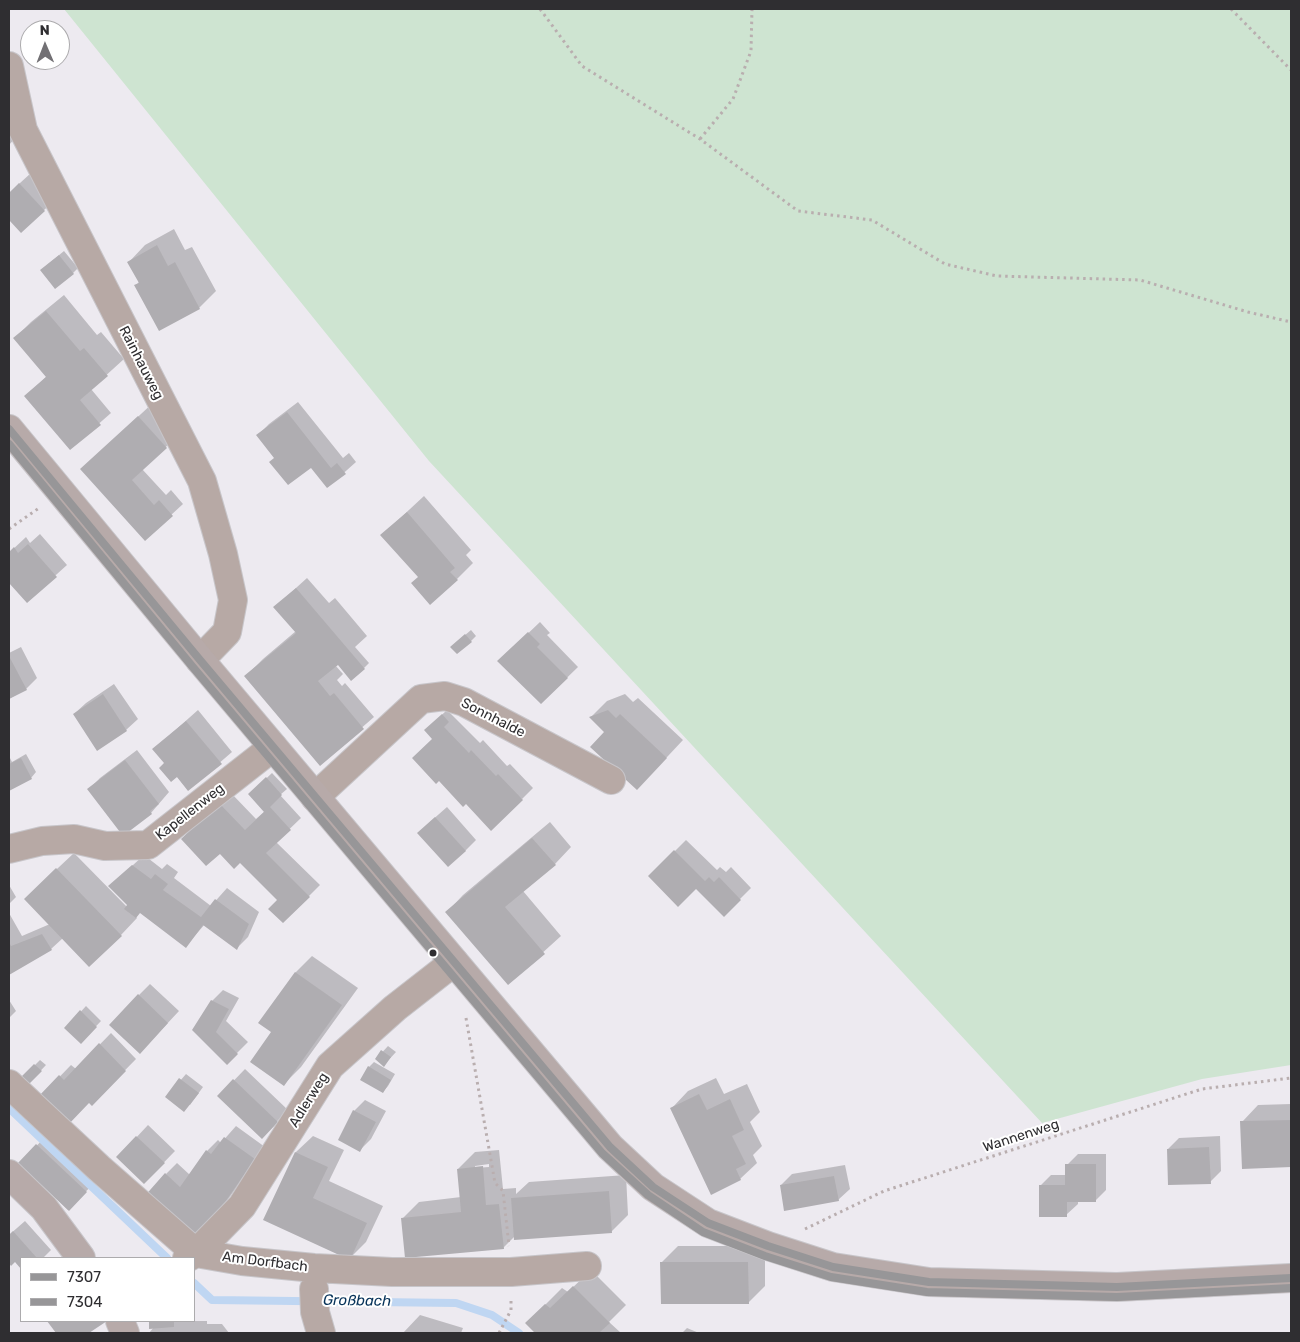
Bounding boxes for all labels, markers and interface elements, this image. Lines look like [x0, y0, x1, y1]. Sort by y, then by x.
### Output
north arrow [20, 20, 70, 70]
text: N [40, 22, 50, 39]
street label: Rainhauweg [115, 323, 167, 403]
street label: Sonnhalde [458, 695, 528, 741]
street label: Kapellenweg [152, 780, 228, 844]
unlabelled marker [428, 948, 438, 958]
street label: Adlerweg [286, 1070, 332, 1130]
street label: Wannenweg [981, 1116, 1061, 1156]
street label: Am Dorfbach [221, 1248, 309, 1276]
legend [20, 1257, 195, 1322]
text: 7307 [67, 1268, 101, 1286]
water label: Großbach [323, 1291, 391, 1311]
text: 7304 [67, 1293, 103, 1311]

